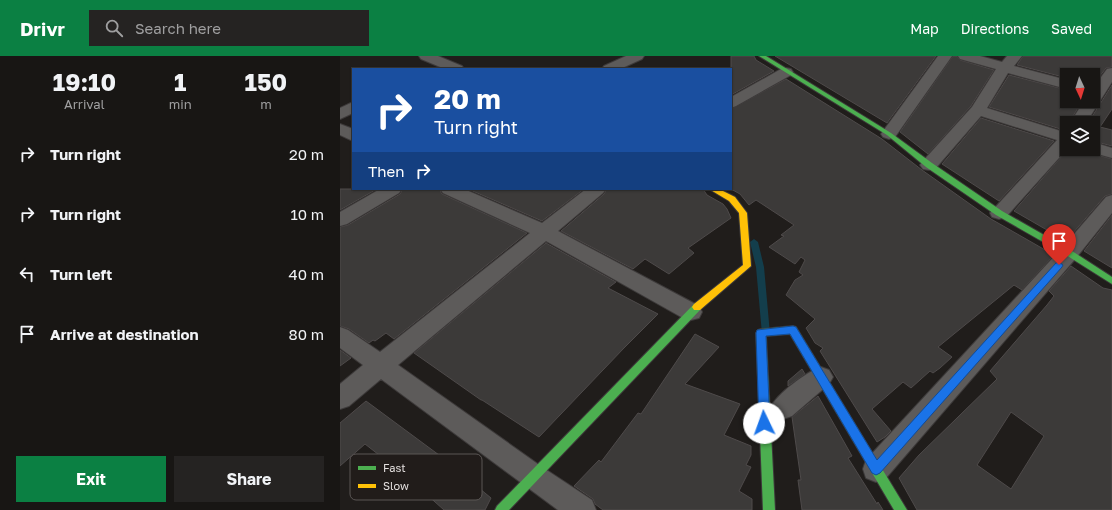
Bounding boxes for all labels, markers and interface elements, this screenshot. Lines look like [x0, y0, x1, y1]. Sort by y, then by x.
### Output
search box [89, 10, 369, 46]
text: Drivr [20, 17, 65, 40]
icon: search [103, 17, 125, 39]
text: Search here [135, 19, 221, 37]
text: Map [910, 20, 939, 37]
text: Directions [961, 20, 1029, 37]
text: Saved [1051, 20, 1092, 37]
text: 19:10 [53, 67, 116, 96]
text: 1 [174, 67, 186, 96]
text: 150 [245, 67, 287, 96]
north arrow [1060, 68, 1100, 108]
map controls [1060, 68, 1100, 156]
text: 20 m [434, 82, 501, 115]
icon: right [368, 84, 420, 136]
text: Arrival [64, 96, 105, 112]
text: min [169, 96, 192, 112]
text: m [260, 96, 272, 112]
text: Turn right [434, 116, 518, 138]
button: layers [1060, 116, 1100, 156]
icon: right [16, 143, 38, 165]
text: Turn right [50, 145, 121, 163]
text: 20 m [289, 145, 324, 163]
icon: right [412, 160, 434, 182]
text: Then [368, 162, 404, 180]
icon: right [16, 203, 38, 225]
text: Turn right [50, 205, 121, 223]
text: 10 m [290, 205, 324, 223]
pin [1042, 224, 1076, 265]
icon: arrive [1048, 230, 1070, 252]
icon: left [16, 263, 38, 285]
text: Turn left [50, 265, 112, 283]
text: 40 m [289, 265, 324, 283]
icon: arrive [16, 323, 38, 345]
text: Arrive at destination [50, 325, 199, 343]
text: 80 m [289, 325, 324, 343]
position arrow [743, 402, 785, 444]
legend [350, 454, 482, 500]
button: Exit [16, 456, 166, 502]
button: Share [174, 456, 324, 502]
text: Fast [383, 461, 406, 474]
text: Slow [383, 479, 409, 492]

